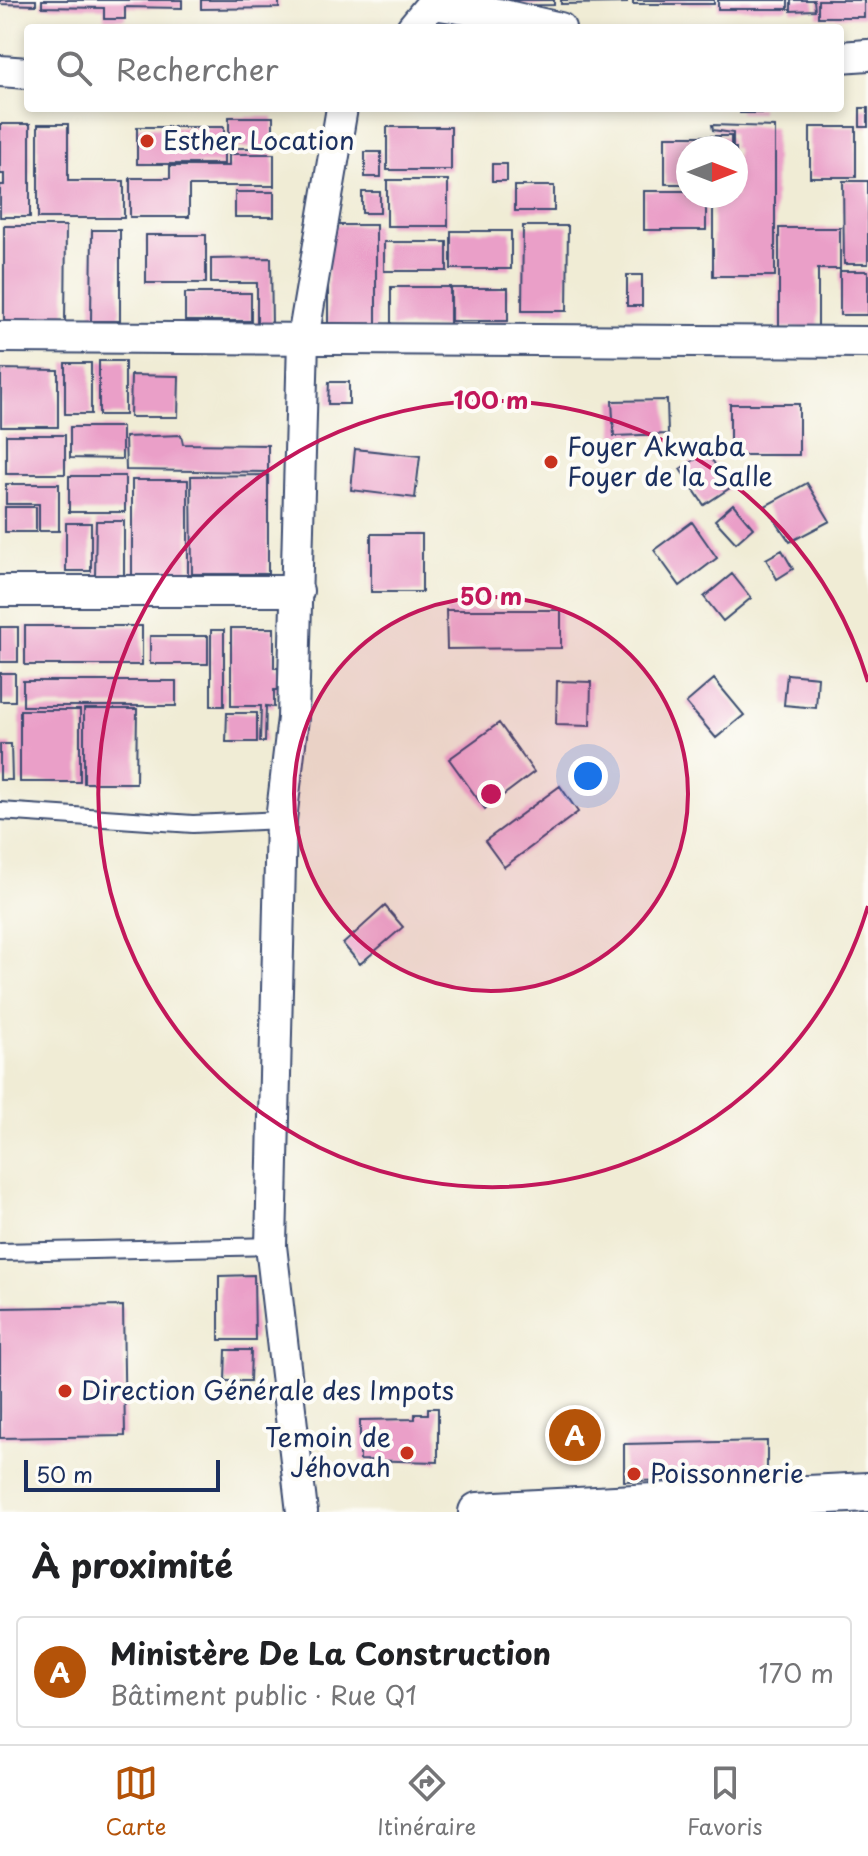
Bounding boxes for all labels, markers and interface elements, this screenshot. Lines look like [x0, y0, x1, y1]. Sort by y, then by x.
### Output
search box [24, 24, 844, 112]
icon: search [52, 46, 96, 90]
text: Rechercher [116, 46, 279, 91]
place label: Esther Location [163, 120, 355, 159]
marker: Esther Location [138, 132, 156, 150]
north arrow [676, 136, 748, 208]
text: 100 m [454, 381, 528, 417]
place label: Foyer Akwaba Foyer de la Salle [567, 426, 773, 495]
marker: Foyer Akwaba Foyer de la Salle [542, 453, 560, 471]
text: 50 m [460, 577, 522, 613]
your location [568, 756, 608, 796]
centre of rings [477, 780, 505, 808]
place label: Direction Générale des Impots [81, 1370, 454, 1409]
marker: Direction Générale des Impots [56, 1382, 74, 1400]
pin: A [549, 1405, 601, 1465]
place label: Temoin de Jéhovah [265, 1417, 391, 1486]
marker: Temoin de Jéhovah [398, 1444, 416, 1462]
place label: Poissonnerie [650, 1453, 804, 1492]
scale bar [24, 1456, 220, 1492]
text: 50 m [36, 1457, 93, 1490]
marker: Poissonnerie [625, 1465, 643, 1483]
text: À proximité [32, 1538, 233, 1590]
text: Ministère De La Construction [110, 1630, 551, 1675]
text: A [50, 1653, 70, 1692]
text: 170 m [759, 1653, 834, 1692]
text: Bâtiment public · Rue Q1 [110, 1675, 417, 1714]
tab: Carte [105, 1761, 166, 1842]
tab: Itinéraire [377, 1761, 476, 1842]
tab: Favoris [687, 1761, 763, 1842]

